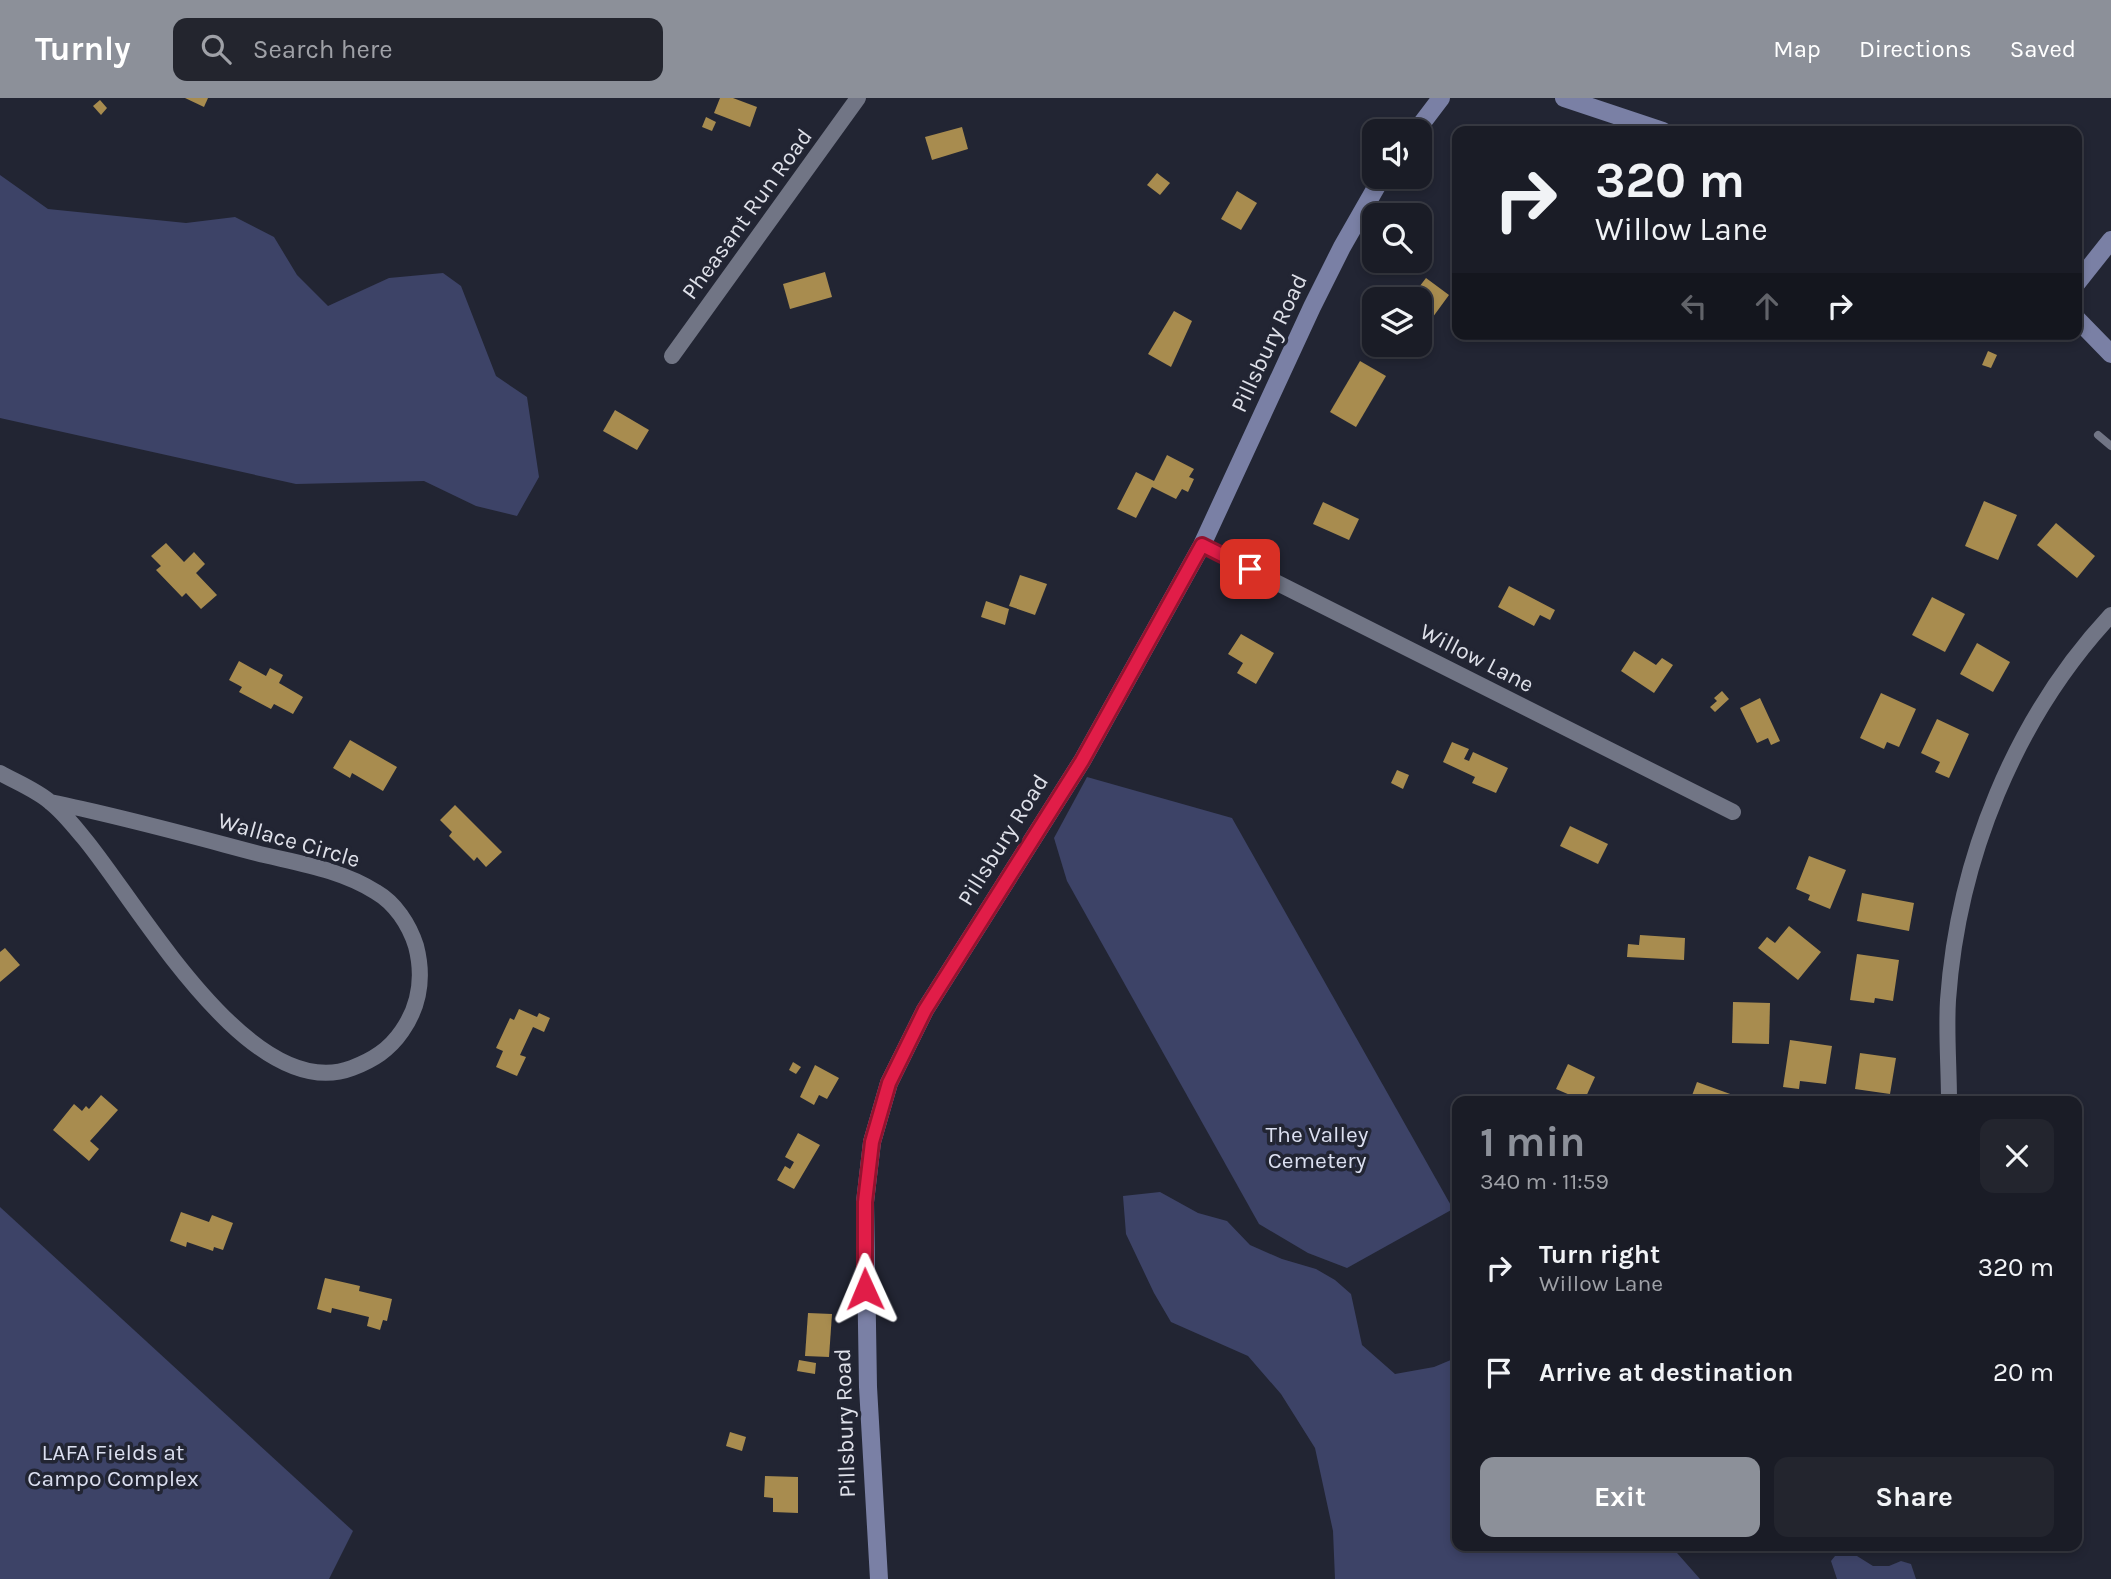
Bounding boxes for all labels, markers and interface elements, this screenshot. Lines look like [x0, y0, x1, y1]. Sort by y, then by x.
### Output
search box [173, 18, 663, 81]
text: Turnly [35, 30, 131, 68]
icon: search [197, 30, 235, 68]
text: Search here [253, 34, 393, 65]
text: Map [1773, 35, 1821, 63]
text: Directions [1859, 35, 1972, 63]
text: Saved [2010, 35, 2076, 63]
map controls [1362, 119, 1432, 357]
button: sound [1362, 119, 1432, 189]
street label: Pheasant Run Road [676, 123, 818, 305]
text: 320 m [1595, 152, 1745, 209]
icon: right [1480, 154, 1571, 245]
button: search [1362, 203, 1432, 273]
text: Willow Lane [1595, 211, 1768, 248]
street label: Pillsbury Road [1225, 270, 1313, 416]
button: layers [1362, 287, 1432, 357]
icon: left [1675, 287, 1713, 325]
icon: ahead [1748, 287, 1786, 325]
icon: right [1821, 287, 1859, 325]
pin [1220, 539, 1280, 599]
icon: arrive [1231, 550, 1269, 588]
street label: Willow Lane [1416, 618, 1538, 698]
street label: Pillsbury Road [952, 769, 1054, 911]
street label: Wallace Circle [215, 807, 363, 873]
text: 1 min [1480, 1117, 1585, 1167]
button: close [1980, 1119, 2054, 1193]
park label: The Valley Cemetery [1266, 1121, 1369, 1174]
text: 340 m · 11:59 [1480, 1168, 1609, 1195]
text: Turn right [1539, 1239, 1660, 1270]
icon: right [1480, 1249, 1518, 1287]
position arrow [828, 1252, 902, 1326]
text: 320 m [1978, 1252, 2054, 1283]
text: Willow Lane [1539, 1270, 1663, 1297]
street label: Pillsbury Road [829, 1348, 861, 1498]
icon: arrive [1480, 1354, 1518, 1392]
text: Arrive at destination [1539, 1357, 1793, 1388]
text: 20 m [1993, 1357, 2054, 1388]
park label: LAFA Fields at Campo Complex [27, 1439, 199, 1492]
button: Exit [1480, 1457, 1760, 1537]
button: Share [1774, 1457, 2054, 1537]

